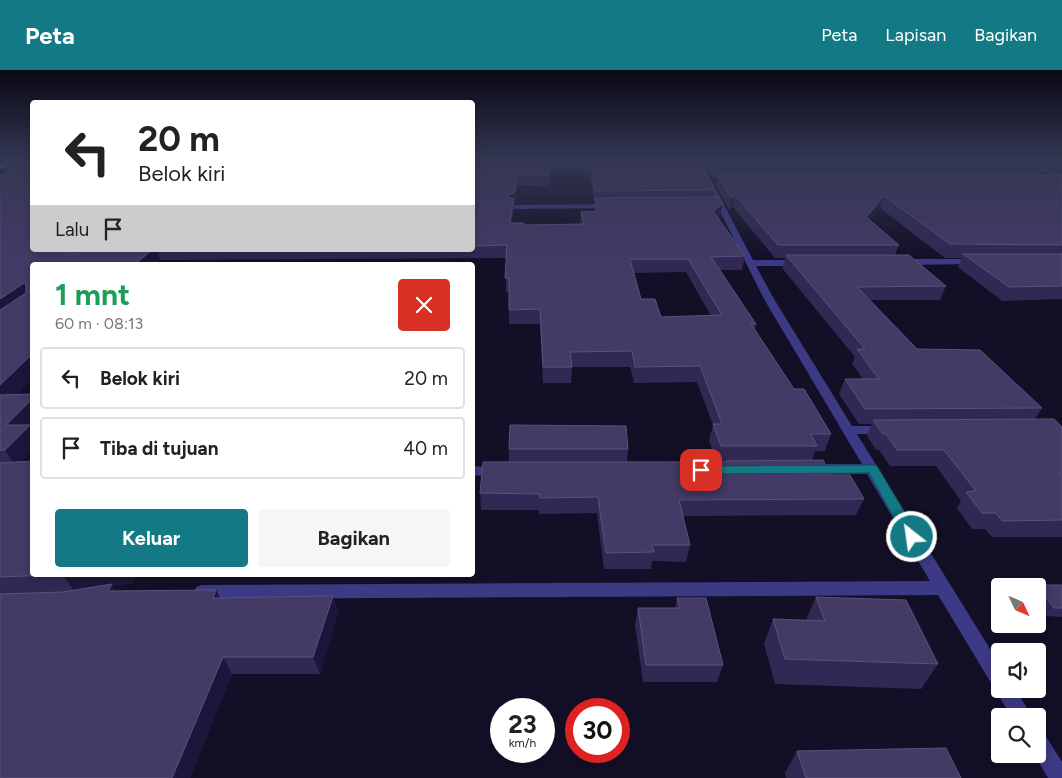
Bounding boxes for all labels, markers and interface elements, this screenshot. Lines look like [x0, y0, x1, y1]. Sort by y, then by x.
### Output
text: Peta [25, 21, 75, 50]
text: Peta [821, 24, 857, 46]
text: Lapisan [885, 24, 946, 46]
text: Bagikan [974, 24, 1037, 46]
text: 20 m [138, 118, 220, 160]
icon: left [55, 120, 120, 185]
text: Belok kiri [138, 160, 225, 187]
icon: arrive [99, 215, 127, 243]
text: Lalu [55, 218, 89, 241]
text: 1 mnt [55, 276, 130, 313]
button: close [398, 279, 450, 331]
text: 60 m · 08:13 [55, 314, 143, 333]
icon: left [57, 364, 85, 392]
text: Belok kiri [100, 367, 180, 390]
text: 20 m [404, 367, 448, 390]
icon: arrive [57, 434, 85, 462]
text: Tiba di tujuan [100, 437, 219, 460]
text: 40 m [403, 437, 448, 460]
pin [680, 449, 722, 491]
icon: arrive [687, 456, 715, 484]
button: Keluar [55, 509, 248, 567]
button: Bagikan [258, 509, 450, 567]
position arrow [885, 510, 937, 562]
north arrow [991, 578, 1046, 632]
map controls [991, 578, 1046, 763]
button: sound [991, 643, 1046, 698]
speed limit sign: 30 [565, 698, 630, 763]
button: search [991, 708, 1046, 763]
text: 23 [508, 709, 537, 739]
text: km/h [509, 736, 536, 750]

